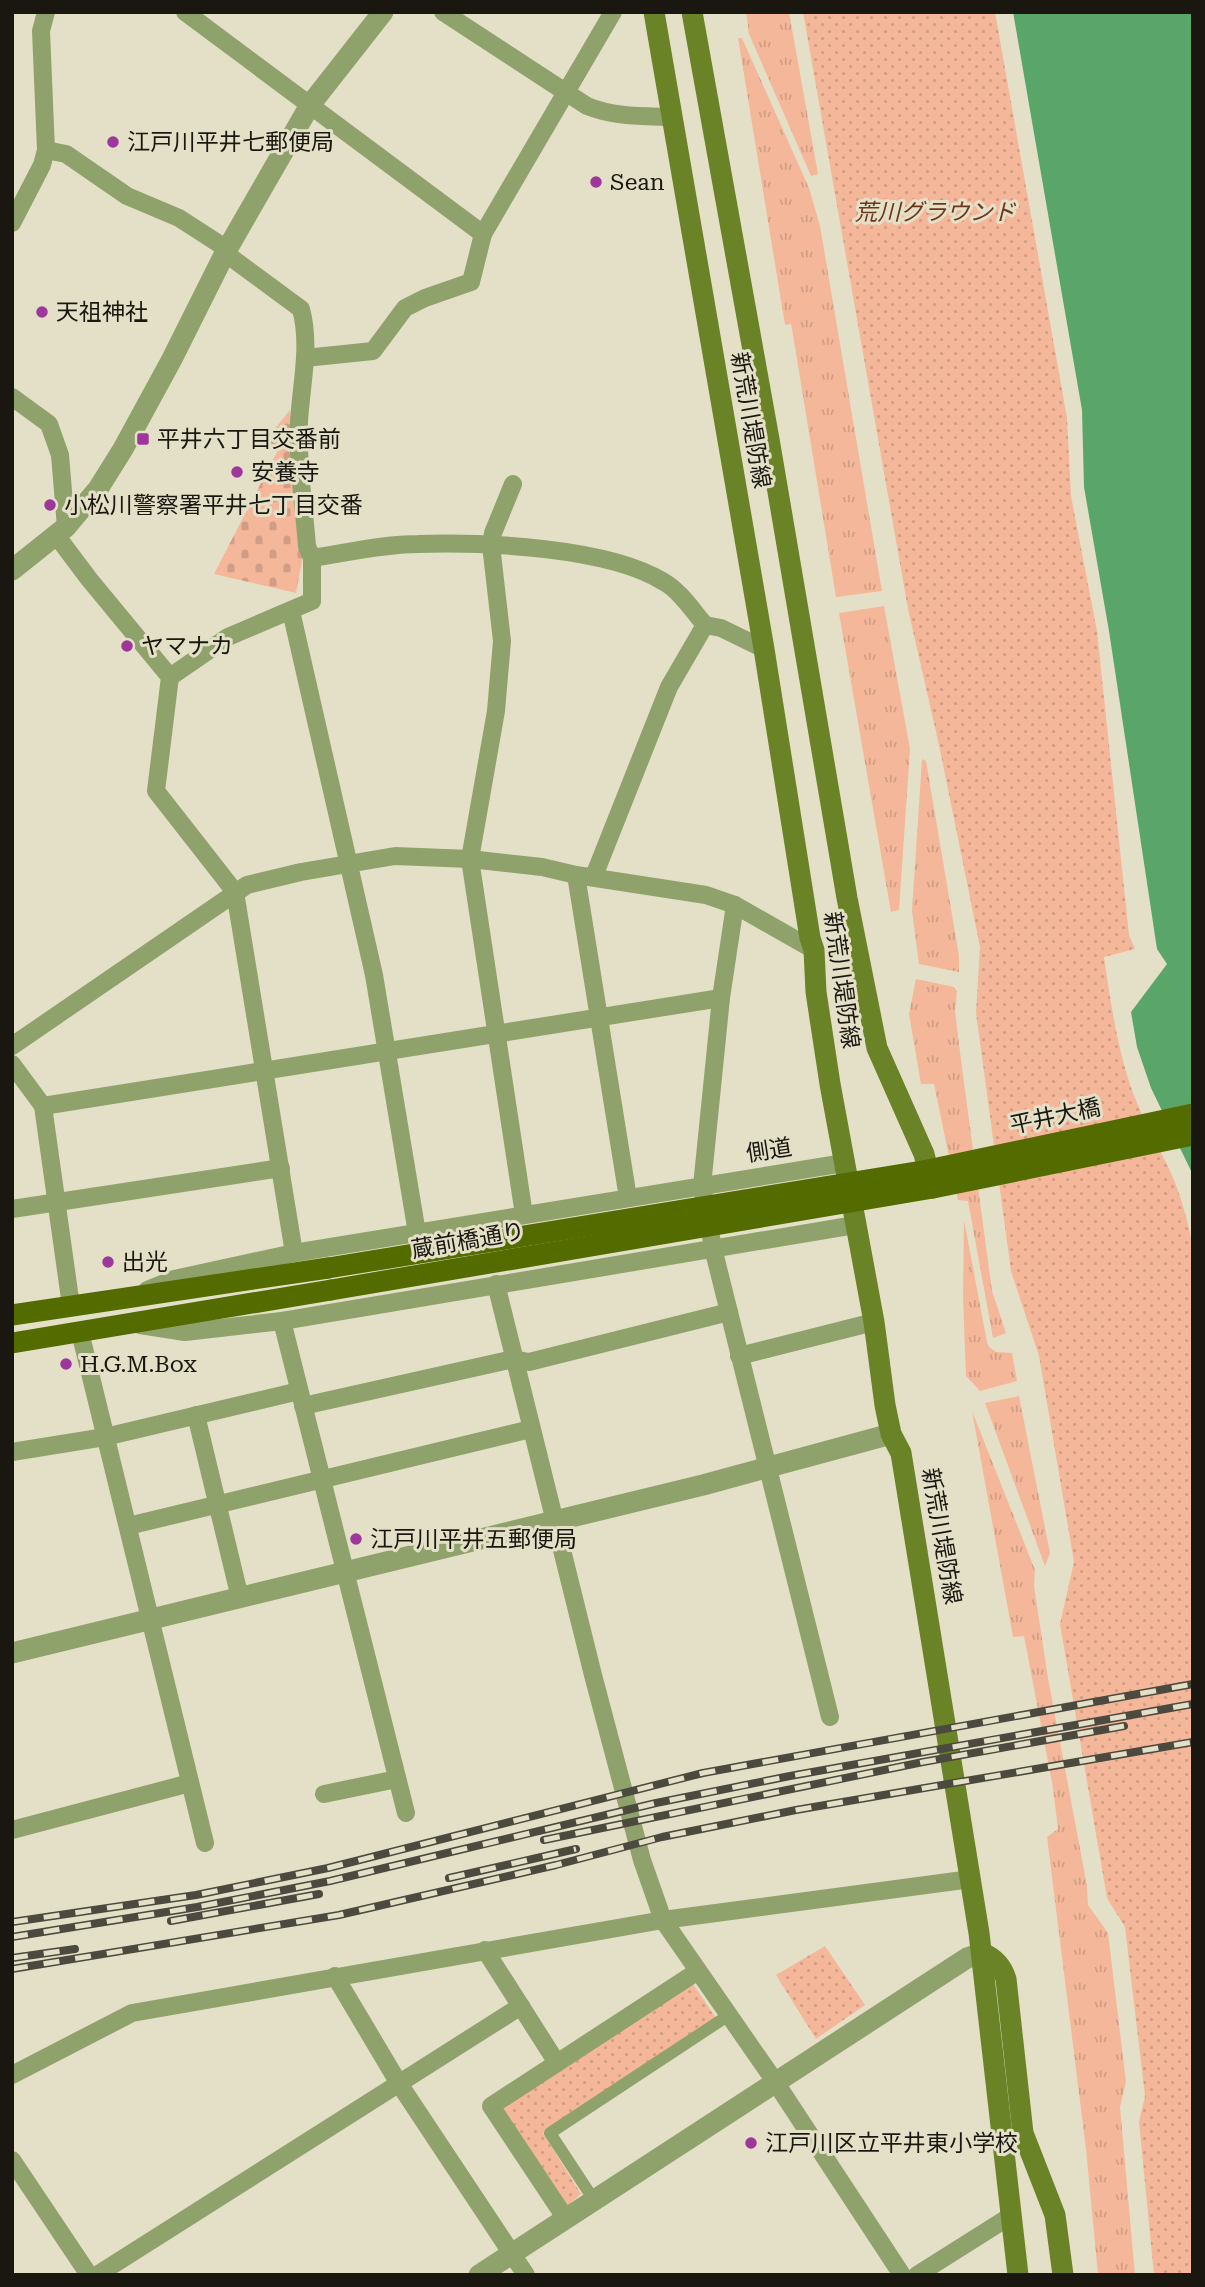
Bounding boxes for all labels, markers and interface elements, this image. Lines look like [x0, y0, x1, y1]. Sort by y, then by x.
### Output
place label: 江戸川平井七郵便局 [127, 129, 334, 156]
marker: 江戸川平井七郵便局 [105, 134, 121, 150]
place label: Sean [610, 169, 665, 196]
marker: Sean [588, 174, 604, 190]
park label: 荒川グラウンド [855, 199, 1017, 226]
place label: 天祖神社 [56, 299, 148, 326]
marker: 天祖神社 [34, 304, 50, 320]
street label: 新荒川堤防線 [725, 350, 776, 490]
place label: 平井六丁目交番前 [157, 426, 341, 453]
marker: 平井六丁目交番前 [135, 431, 151, 447]
place label: 安養寺 [251, 459, 320, 486]
marker: 安養寺 [229, 464, 245, 480]
place label: 小松川警察署平井七丁目交番 [64, 492, 363, 519]
marker: 小松川警察署平井七丁目交番 [42, 497, 58, 513]
place label: ヤマナカ [141, 633, 233, 660]
marker: ヤマナカ [119, 638, 135, 654]
street label: 新荒川堤防線 [819, 910, 864, 1050]
street label: 平井大橋 [1007, 1094, 1103, 1139]
street label: 側道 [744, 1134, 794, 1167]
street label: 蔵前橋通り [409, 1217, 527, 1264]
place label: 出光 [122, 1249, 168, 1276]
marker: 出光 [100, 1254, 116, 1270]
place label: H.G.M.Box [80, 1351, 198, 1378]
marker: H.G.M.Box [58, 1356, 74, 1372]
street label: 新荒川堤防線 [916, 1466, 967, 1606]
place label: 江戸川平井五郵便局 [370, 1526, 577, 1553]
marker: 江戸川平井五郵便局 [348, 1531, 364, 1547]
place label: 江戸川区立平井東小学校 [765, 2130, 1018, 2157]
marker: 江戸川区立平井東小学校 [743, 2135, 759, 2151]

